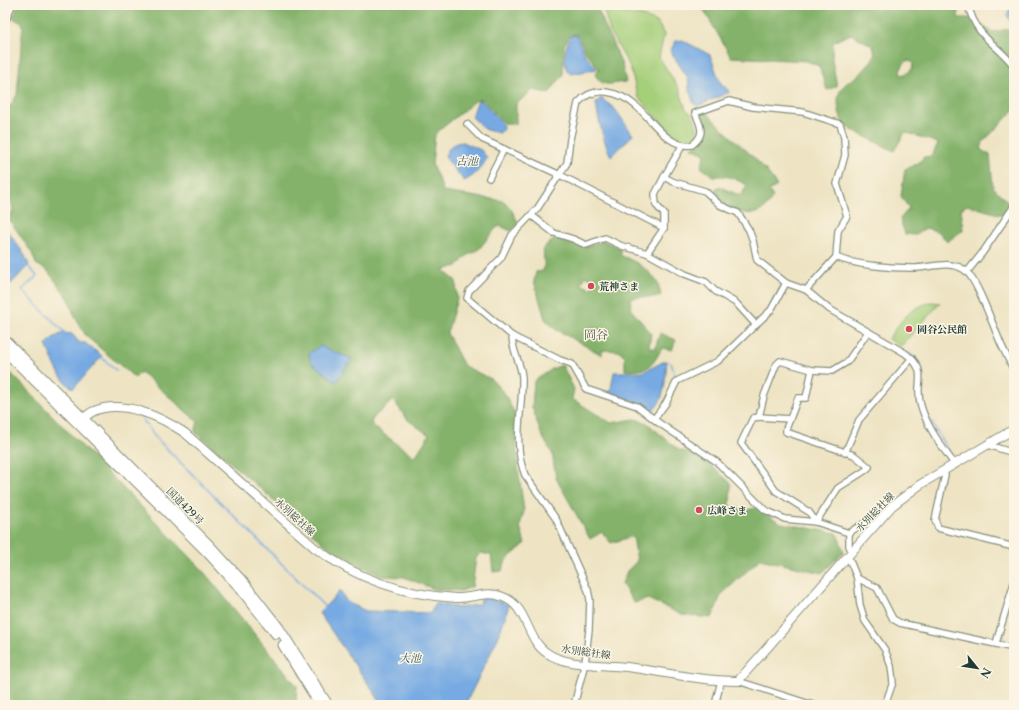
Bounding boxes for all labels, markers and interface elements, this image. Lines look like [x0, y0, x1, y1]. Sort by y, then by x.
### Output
water label: 古池 [456, 154, 480, 168]
place label: 荒神さま [599, 280, 639, 293]
marker: 荒神さま [586, 281, 596, 291]
place label: 岡谷公民館 [917, 323, 967, 336]
marker: 岡谷公民館 [904, 324, 914, 334]
district label: 岡谷 [584, 327, 608, 342]
street label: 国道429号 [164, 485, 206, 527]
street label: 水別総社線 [853, 490, 897, 534]
street label: 水別総社線 [272, 495, 318, 539]
place label: 広峰さま [707, 504, 747, 517]
marker: 広峰さま [694, 505, 704, 515]
street label: 水別総社線 [560, 642, 612, 662]
north arrow [957, 648, 997, 688]
water label: 大池 [399, 651, 423, 665]
text: N [977, 665, 994, 681]

